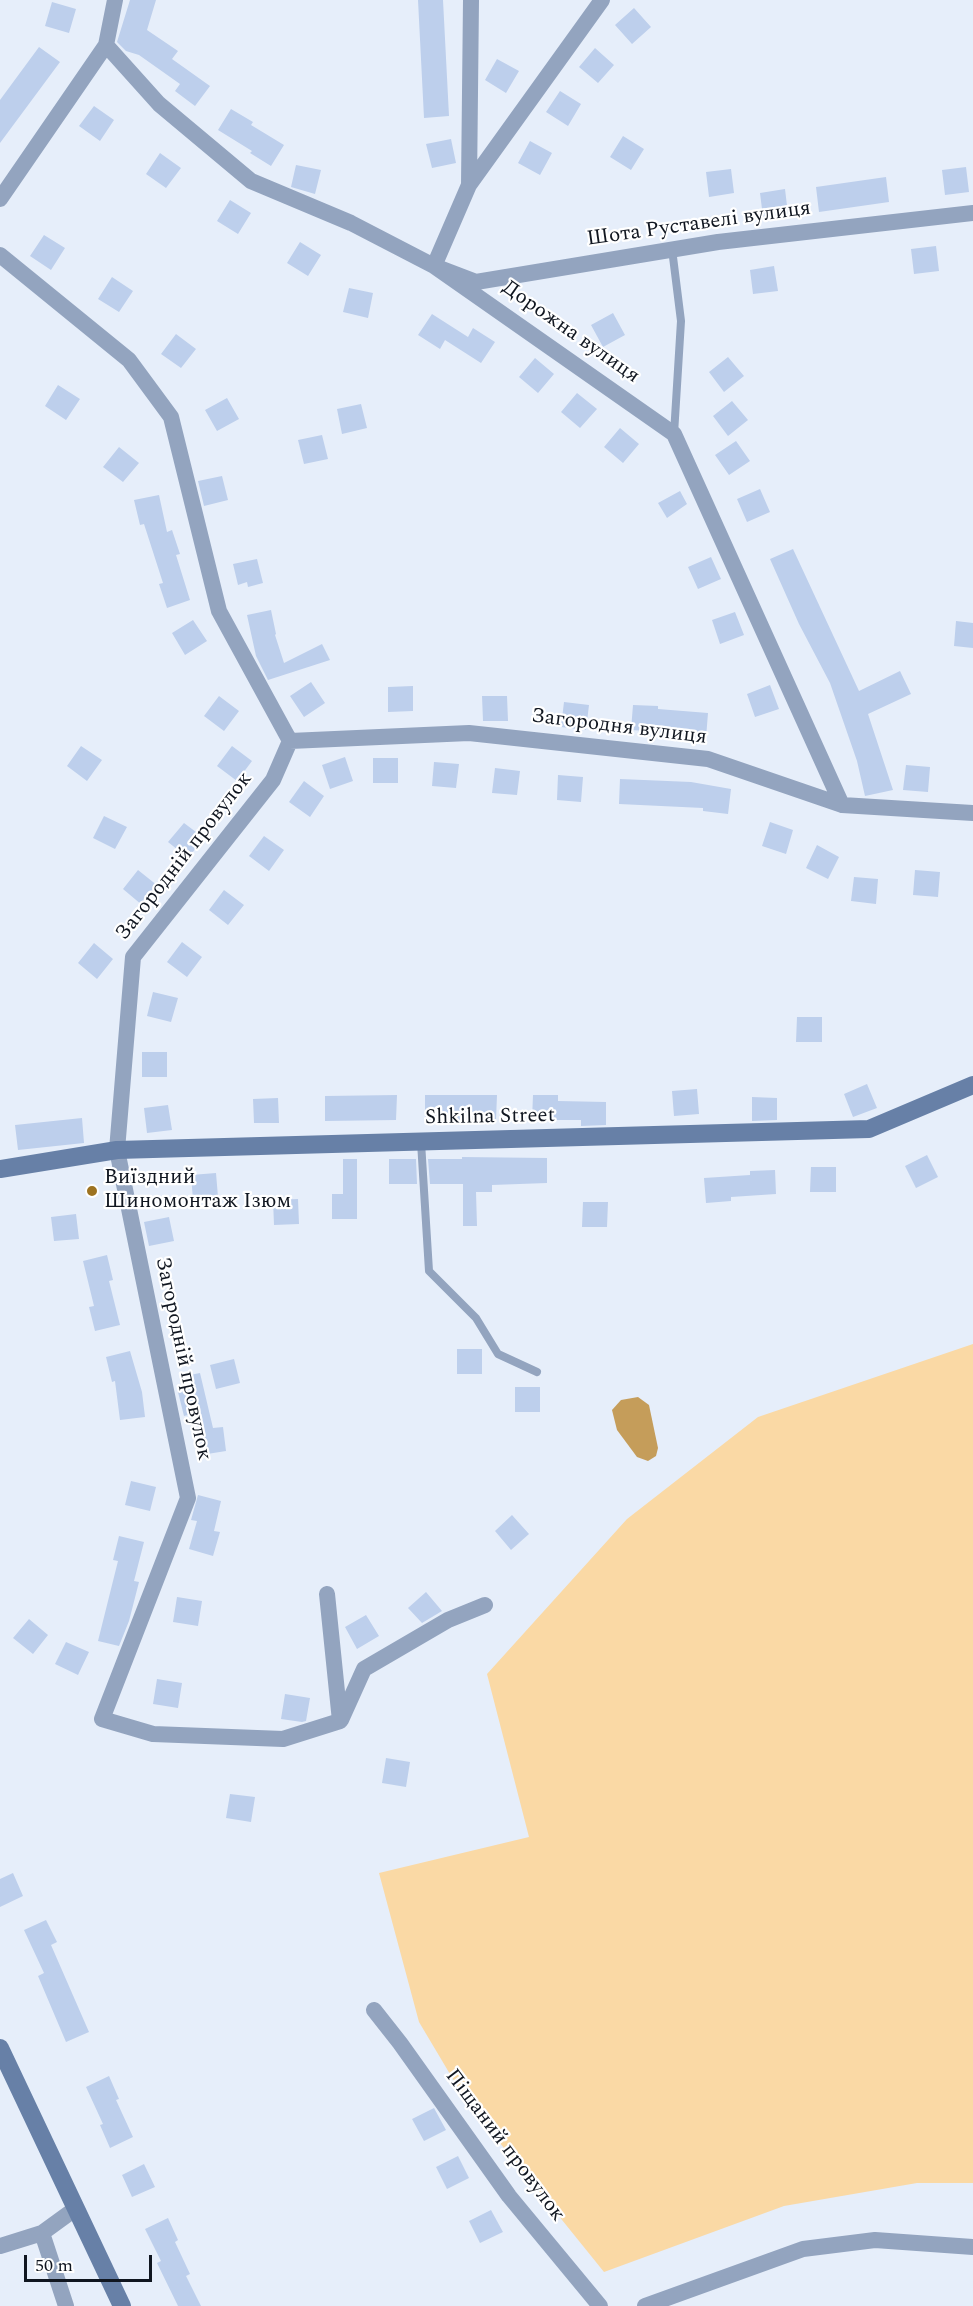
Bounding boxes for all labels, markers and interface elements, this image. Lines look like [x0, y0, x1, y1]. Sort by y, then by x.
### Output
street label: Шота Руставелі вулиця [585, 197, 813, 253]
street label: Дорожна вулиця [496, 276, 644, 390]
street label: Загородня вулиця [530, 705, 708, 751]
street label: Загородній провулок [111, 768, 259, 946]
street label: Shkilna Street [425, 1104, 555, 1132]
place label: Виїздний Шиномонтаж Ізюм [104, 1166, 291, 1216]
marker: Виїздний Шиномонтаж Ізюм [85, 1184, 99, 1198]
street label: Загородній провулок [148, 1255, 216, 1463]
street label: Піщаний провулок [438, 2065, 570, 2227]
scale bar [27, 2243, 154, 2281]
text: 50 m [35, 2252, 73, 2279]

